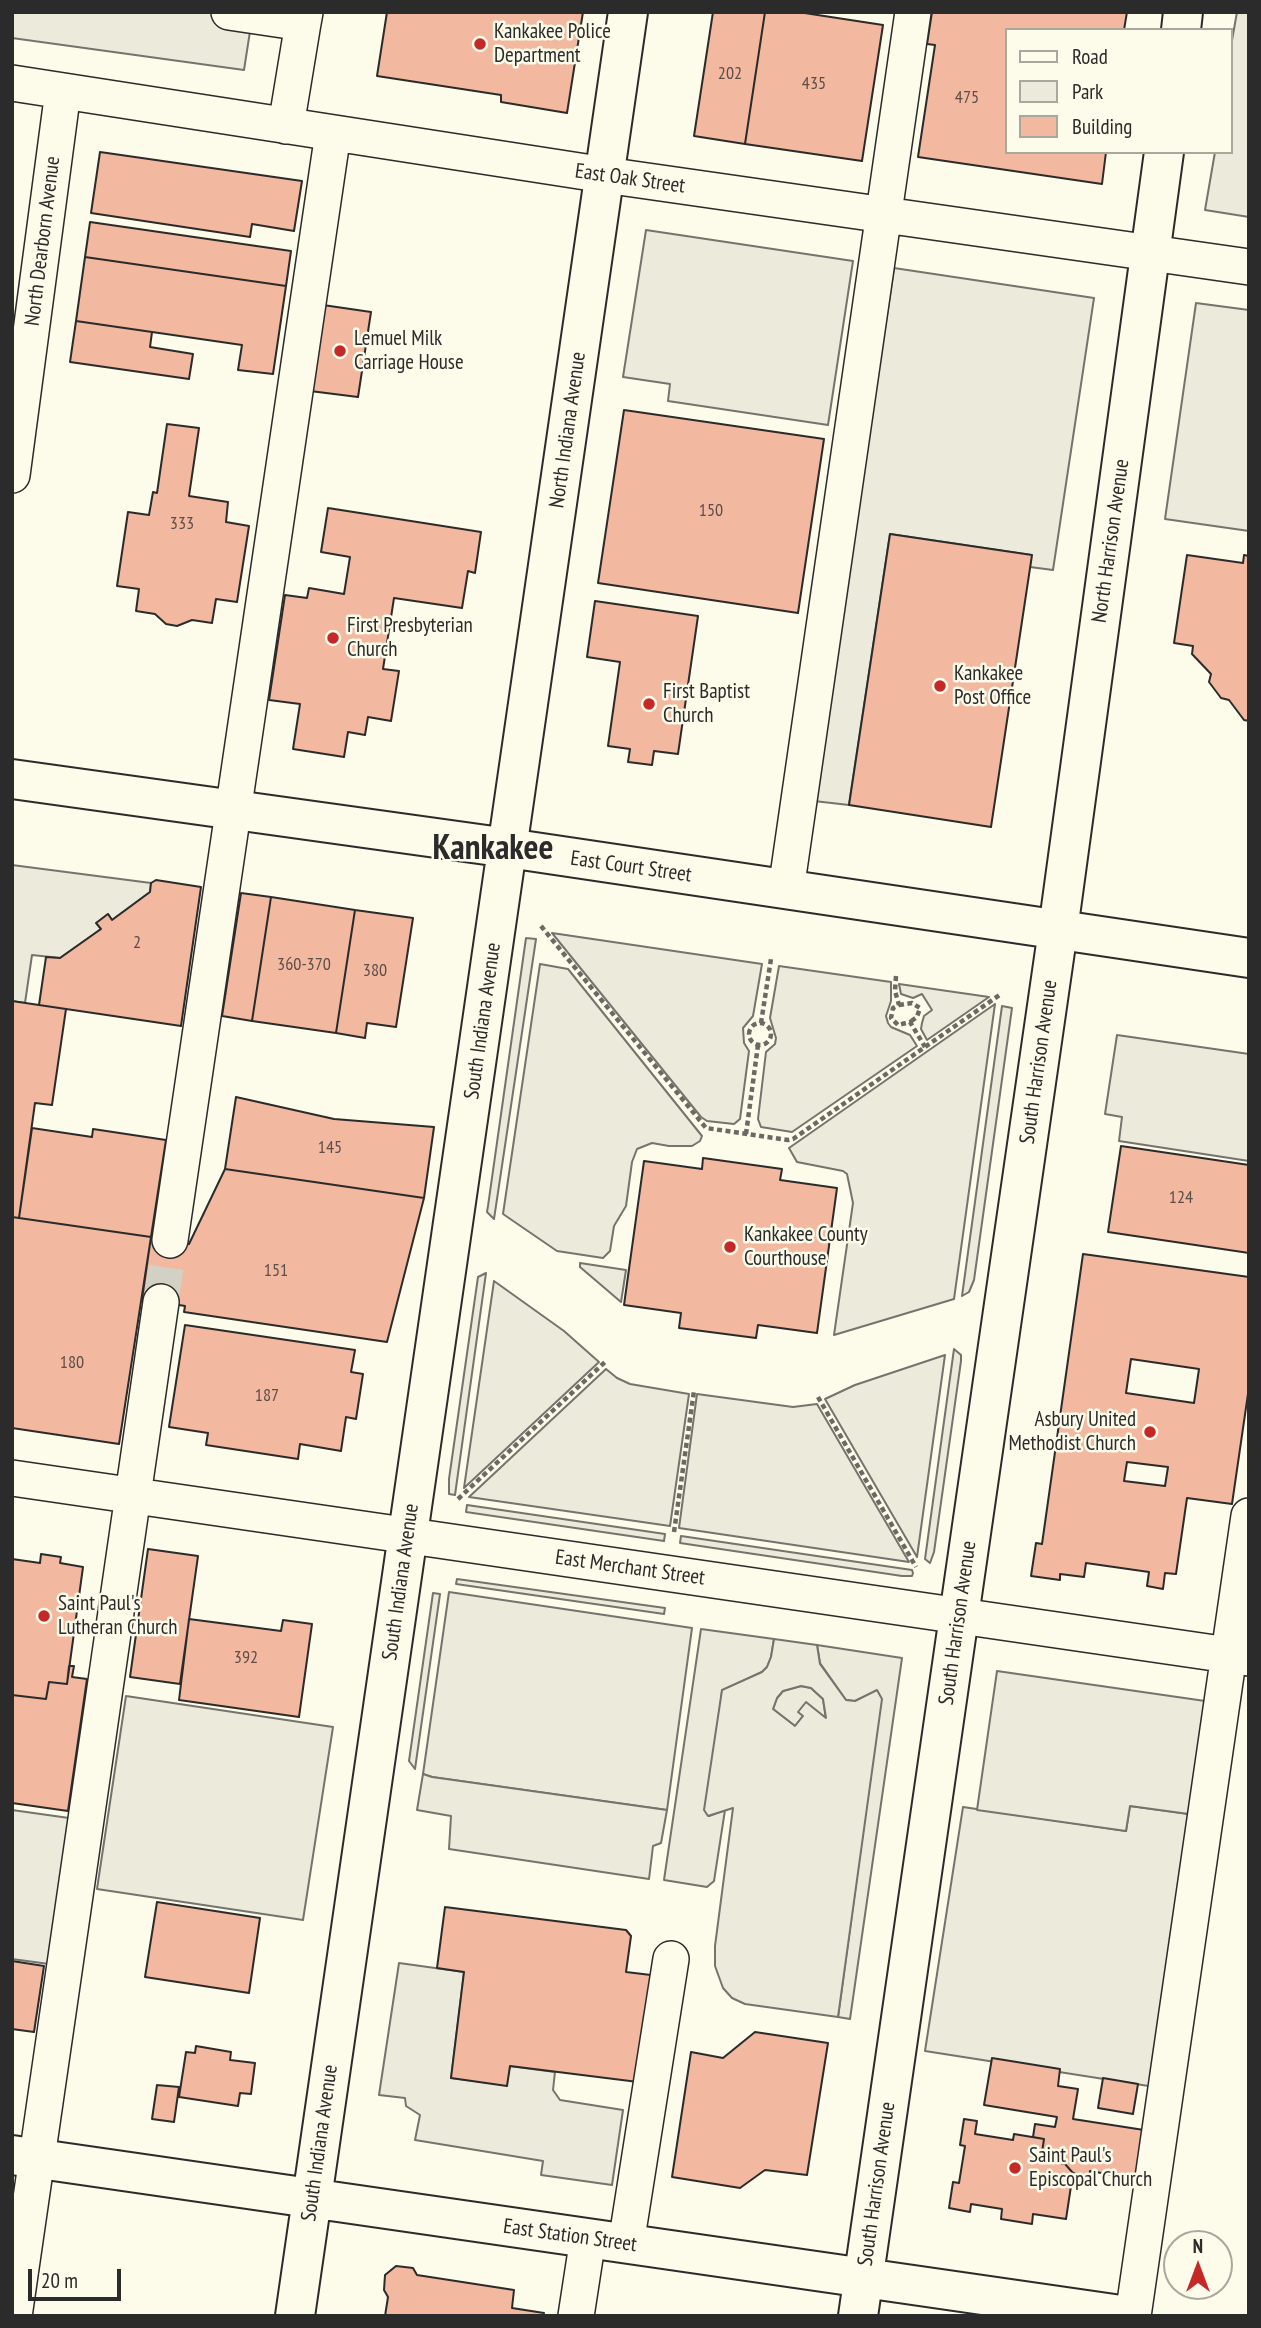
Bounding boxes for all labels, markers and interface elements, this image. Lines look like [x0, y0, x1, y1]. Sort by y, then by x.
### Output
place label: Kankakee Police Department [494, 19, 611, 69]
legend [1006, 28, 1233, 154]
marker: Kankakee Police Department [472, 36, 488, 52]
text: Road [1072, 43, 1108, 70]
house number: 202 [718, 63, 742, 85]
house number: 435 [802, 73, 826, 95]
text: Park [1072, 78, 1103, 105]
house number: 475 [955, 87, 979, 109]
text: Building [1072, 113, 1132, 140]
street label: North Dearborn Avenue [20, 155, 66, 327]
street label: East Oak Street [573, 159, 687, 199]
place label: Lemuel Milk Carriage House [354, 326, 464, 376]
marker: Lemuel Milk Carriage House [332, 343, 348, 359]
street label: North Indiana Avenue [545, 350, 591, 510]
street label: North Harrison Avenue [1087, 458, 1135, 624]
house number: 150 [699, 500, 723, 522]
house number: 333 [170, 513, 194, 535]
place label: First Presbyterian Church [347, 613, 473, 663]
marker: First Presbyterian Church [325, 630, 341, 646]
place label: Kankakee Post Office [954, 661, 1031, 711]
marker: Kankakee Post Office [932, 678, 948, 694]
place label: First Baptist Church [663, 679, 750, 729]
marker: First Baptist Church [641, 696, 657, 712]
district label: Kankakee [433, 828, 553, 870]
street label: East Court Street [569, 846, 693, 888]
house number: 2 [133, 932, 141, 954]
street label: South Indiana Avenue [460, 941, 506, 1101]
house number: 360-370 [277, 954, 331, 976]
house number: 380 [363, 960, 387, 982]
street label: South Harrison Avenue [1015, 978, 1063, 1146]
house number: 145 [318, 1137, 342, 1159]
house number: 124 [1169, 1187, 1193, 1209]
place label: Kankakee County Courthouse [744, 1222, 868, 1272]
marker: Kankakee County Courthouse [722, 1239, 738, 1255]
house number: 151 [264, 1260, 288, 1282]
house number: 180 [60, 1352, 84, 1374]
house number: 187 [255, 1385, 279, 1407]
place label: Asbury United Methodist Church [1008, 1407, 1136, 1457]
marker: Asbury United Methodist Church [1142, 1424, 1158, 1440]
street label: South Indiana Avenue [378, 1502, 424, 1662]
street label: South Harrison Avenue [934, 1539, 982, 1707]
street label: East Merchant Street [554, 1545, 706, 1591]
place label: Saint Paul's Lutheran Church [58, 1591, 177, 1641]
marker: Saint Paul's Lutheran Church [36, 1608, 52, 1624]
house number: 392 [234, 1647, 258, 1669]
street label: South Indiana Avenue [297, 2063, 343, 2223]
street label: South Harrison Avenue [853, 2100, 901, 2268]
place label: Saint Paul's Episcopal Church [1029, 2143, 1152, 2193]
marker: Saint Paul's Episcopal Church [1007, 2160, 1023, 2176]
street label: East Station Street [502, 2214, 638, 2258]
north arrow [1163, 2230, 1233, 2300]
text: N [1193, 2234, 1203, 2258]
scale bar [32, 2254, 124, 2298]
text: 20 m [41, 2267, 78, 2294]

